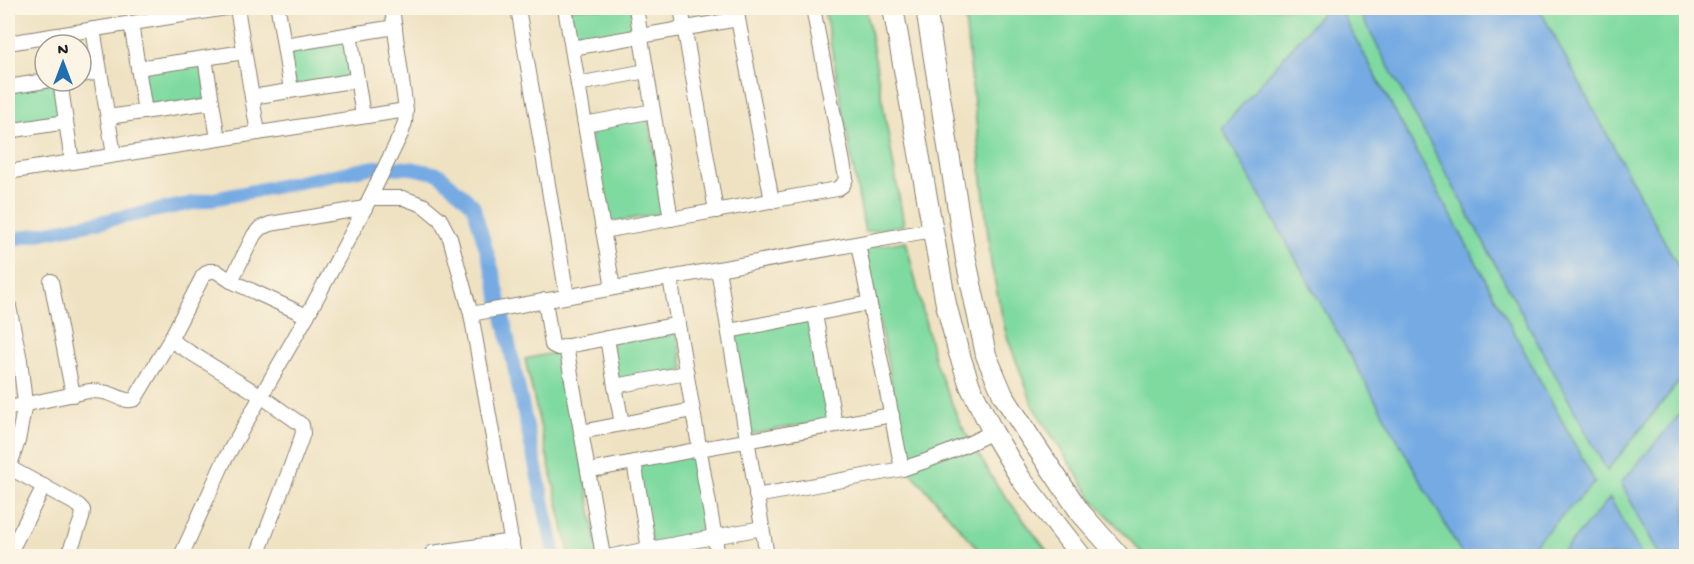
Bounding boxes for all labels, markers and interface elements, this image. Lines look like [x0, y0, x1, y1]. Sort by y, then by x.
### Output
north arrow [33, 33, 93, 93]
text: N [58, 42, 69, 61]

